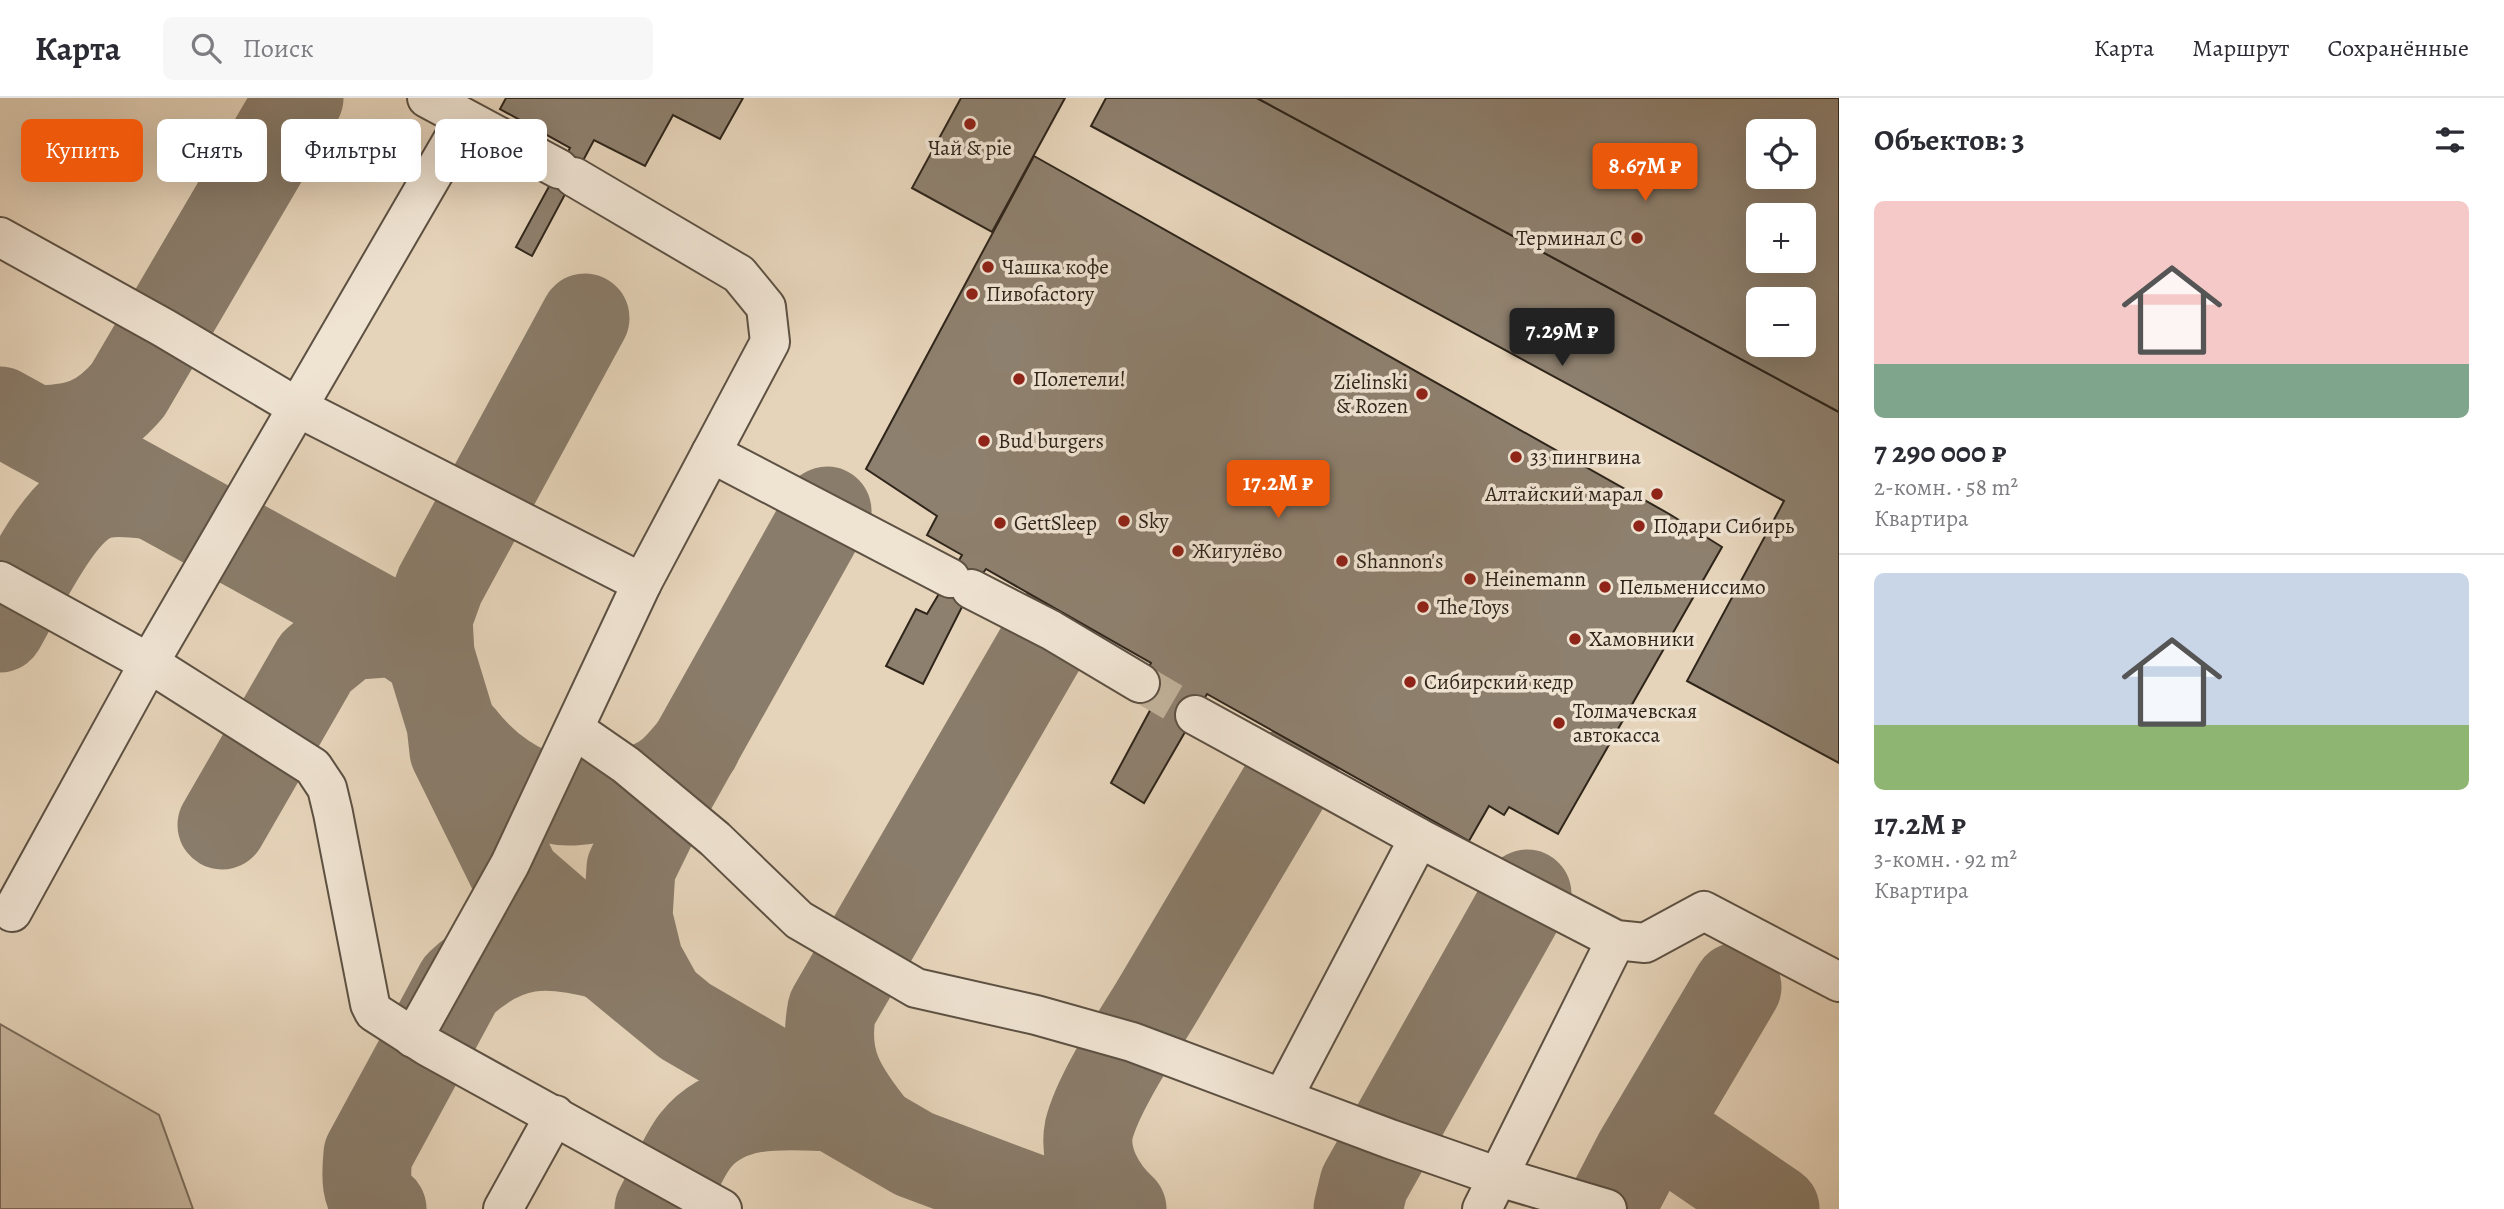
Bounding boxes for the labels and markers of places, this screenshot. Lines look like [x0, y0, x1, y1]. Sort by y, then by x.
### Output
marker: Чай & pie [962, 116, 978, 132]
place label: Чай & pie [928, 134, 1012, 162]
pin: 8.67M ₽ [1580, 144, 1710, 203]
place label: Терминал С [1516, 224, 1623, 252]
marker: Терминал С [1629, 230, 1645, 246]
place label: Чашка кофе [1002, 253, 1109, 281]
marker: Чашка кофе [980, 259, 996, 275]
place label: Пивоfactory [986, 280, 1095, 308]
marker: Пивоfactory [964, 286, 980, 302]
pin: 7.29M ₽ [1497, 308, 1627, 368]
place label: Полетели! [1033, 365, 1126, 393]
place label: Zielinski & Rozen [1333, 368, 1408, 420]
marker: Полетели! [1011, 371, 1027, 387]
marker: Zielinski & Rozen [1414, 386, 1430, 402]
place label: Bud burgers [998, 427, 1104, 455]
marker: Bud burgers [976, 433, 992, 449]
place label: 33 пингвина [1530, 443, 1641, 471]
marker: 33 пингвина [1508, 449, 1524, 465]
pin: 17.2M ₽ [1213, 460, 1343, 520]
place label: Алтайский марал [1484, 480, 1643, 508]
marker: Алтайский марал [1649, 486, 1665, 502]
place label: Sky [1138, 507, 1169, 535]
place label: GettSleep [1014, 509, 1097, 537]
place label: Подари Сибирь [1653, 512, 1794, 540]
marker: Sky [1116, 513, 1132, 529]
marker: GettSleep [992, 515, 1008, 531]
marker: Подари Сибирь [1631, 518, 1647, 534]
place label: Жигулёво [1192, 537, 1282, 565]
marker: Жигулёво [1170, 543, 1186, 559]
place label: Shannon's [1356, 547, 1443, 575]
marker: Shannon's [1334, 553, 1350, 569]
place label: Heinemann [1484, 565, 1586, 593]
marker: Heinemann [1462, 571, 1478, 587]
place label: Пельмениссимо [1619, 573, 1766, 601]
marker: Пельмениссимо [1597, 579, 1613, 595]
place label: The Toys [1437, 593, 1510, 621]
marker: The Toys [1415, 599, 1431, 615]
place label: Хамовники [1589, 625, 1695, 653]
marker: Хамовники [1567, 631, 1583, 647]
place label: Сибирский кедр [1424, 668, 1574, 696]
marker: Сибирский кедр [1402, 674, 1418, 690]
place label: Толмачевская автокасса [1573, 697, 1697, 749]
marker: Толмачевская автокасса [1551, 715, 1567, 731]

